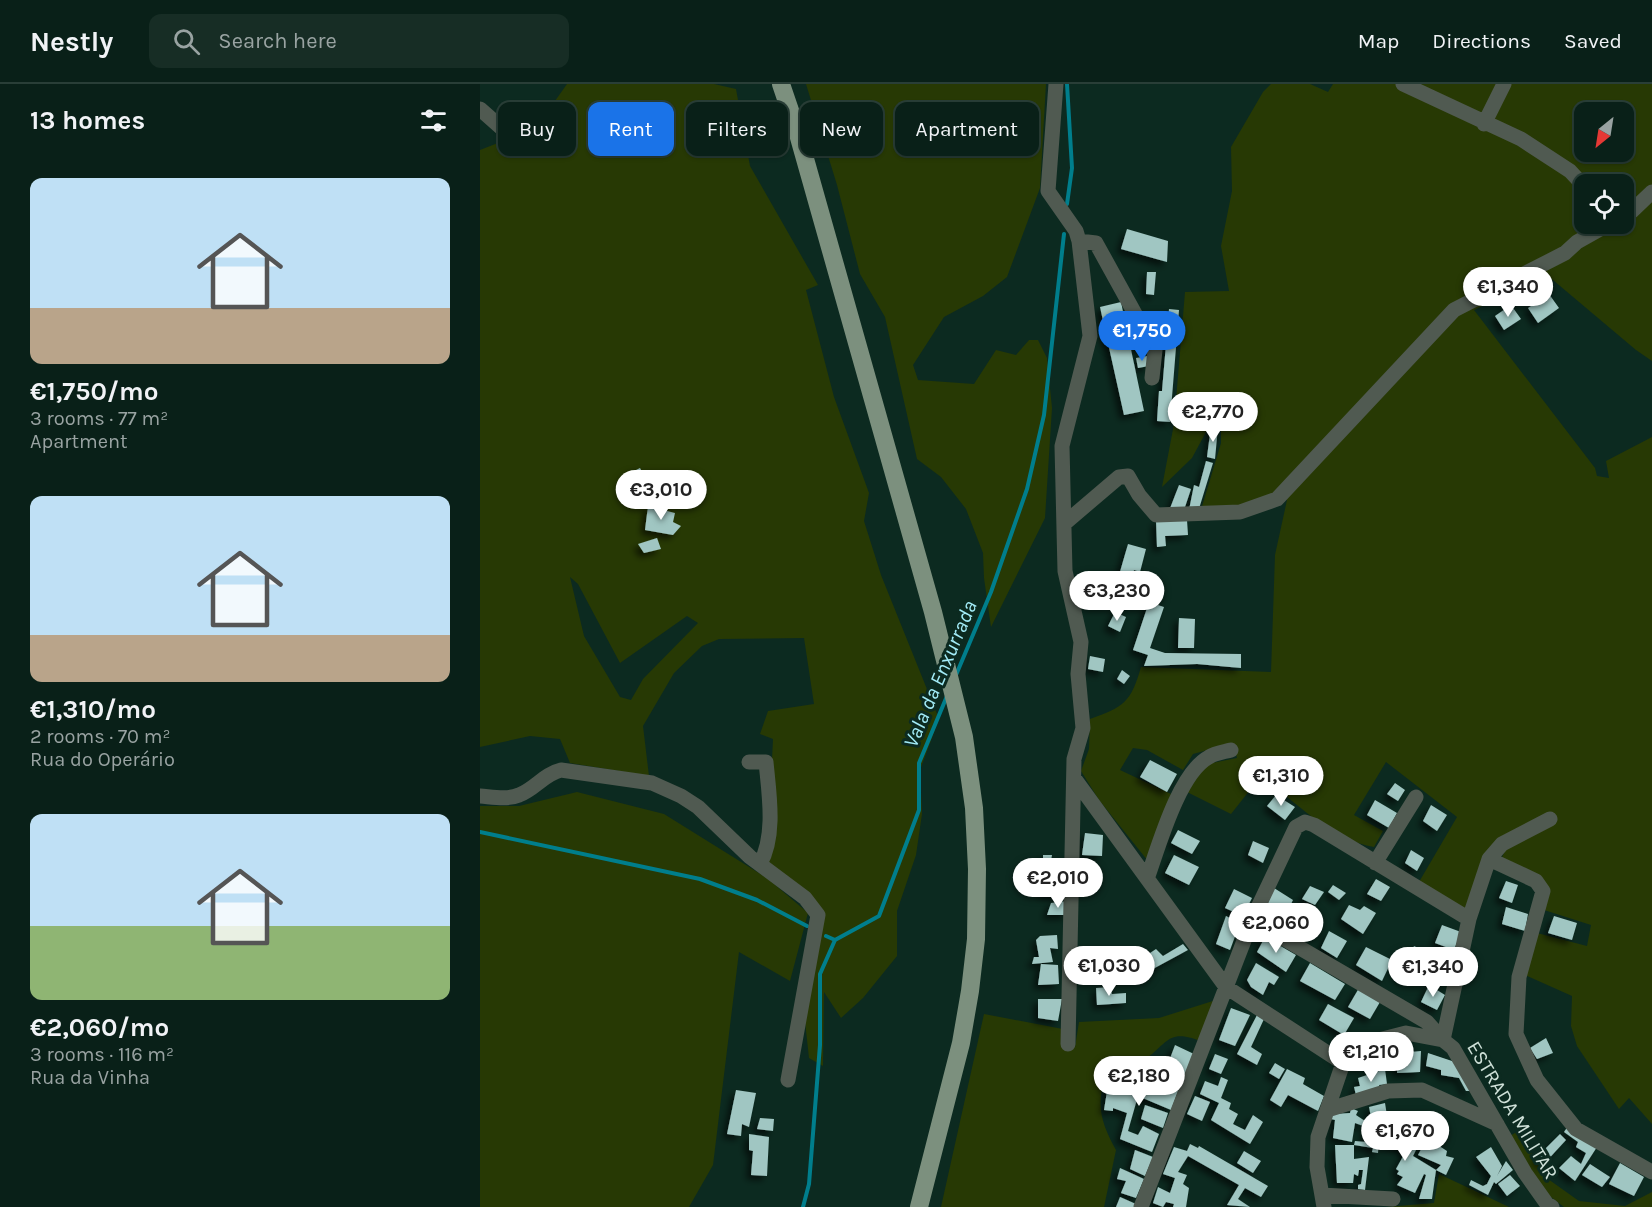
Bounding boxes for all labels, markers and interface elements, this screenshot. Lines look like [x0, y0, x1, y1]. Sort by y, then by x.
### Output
search box [149, 14, 569, 68]
text: Nestly [30, 25, 113, 58]
icon: search [170, 25, 203, 58]
text: Search here [218, 28, 337, 54]
text: Map [1358, 29, 1399, 53]
text: Directions [1432, 29, 1531, 53]
text: Saved [1564, 29, 1622, 53]
chip: Buy [498, 102, 576, 156]
chip: Rent [588, 102, 674, 156]
chip: Filters [686, 102, 788, 156]
chip: New [800, 102, 883, 156]
chip: Apartment [895, 102, 1039, 156]
north arrow [1574, 102, 1634, 162]
map controls [1574, 102, 1634, 234]
icon: filters [417, 104, 450, 137]
text: 13 homes [30, 105, 145, 136]
button: locate [1574, 174, 1634, 234]
icon: home [186, 217, 294, 325]
pin: €1,340 [1459, 267, 1557, 318]
text: €1,340 [1477, 275, 1539, 298]
pin: €1,750 [1093, 311, 1191, 362]
text: €1,750 [1112, 319, 1172, 342]
text: €1,750/mo [30, 376, 158, 407]
pin: €2,770 [1164, 392, 1262, 443]
text: €2,770 [1182, 400, 1244, 423]
text: 3 rooms · 77 m² [30, 407, 168, 430]
text: Apartment [30, 430, 128, 453]
pin: €3,010 [612, 470, 710, 521]
text: €3,010 [630, 478, 692, 501]
icon: home [186, 535, 294, 643]
pin: €3,230 [1068, 571, 1166, 622]
text: €3,230 [1083, 579, 1151, 602]
water label: Vala da Enxurrada [898, 597, 982, 751]
text: €1,310/mo [30, 694, 156, 725]
text: 2 rooms · 70 m² [30, 725, 170, 748]
text: Rua do Operário [30, 748, 175, 771]
pin: €1,310 [1232, 756, 1330, 807]
text: €1,310 [1252, 764, 1310, 787]
icon: home [186, 853, 294, 961]
pin: €2,010 [1009, 858, 1107, 909]
text: €2,010 [1027, 866, 1089, 889]
pin: €2,060 [1227, 903, 1325, 954]
text: €2,060 [1242, 911, 1310, 934]
pin: €1,030 [1060, 946, 1158, 997]
pin: €1,340 [1384, 947, 1482, 998]
text: €1,030 [1078, 954, 1140, 977]
text: €1,340 [1402, 955, 1464, 978]
text: €2,060/mo [30, 1012, 169, 1043]
pin: €1,210 [1322, 1032, 1420, 1083]
street label: ESTRADA MILITAR [1462, 1037, 1563, 1183]
text: €1,210 [1343, 1040, 1399, 1063]
text: 3 rooms · 116 m² [30, 1043, 174, 1066]
pin: €2,180 [1090, 1056, 1188, 1107]
text: €2,180 [1108, 1064, 1170, 1087]
text: Rua da Vinha [30, 1066, 150, 1089]
pin: €1,670 [1356, 1111, 1454, 1162]
text: €1,670 [1375, 1119, 1435, 1142]

